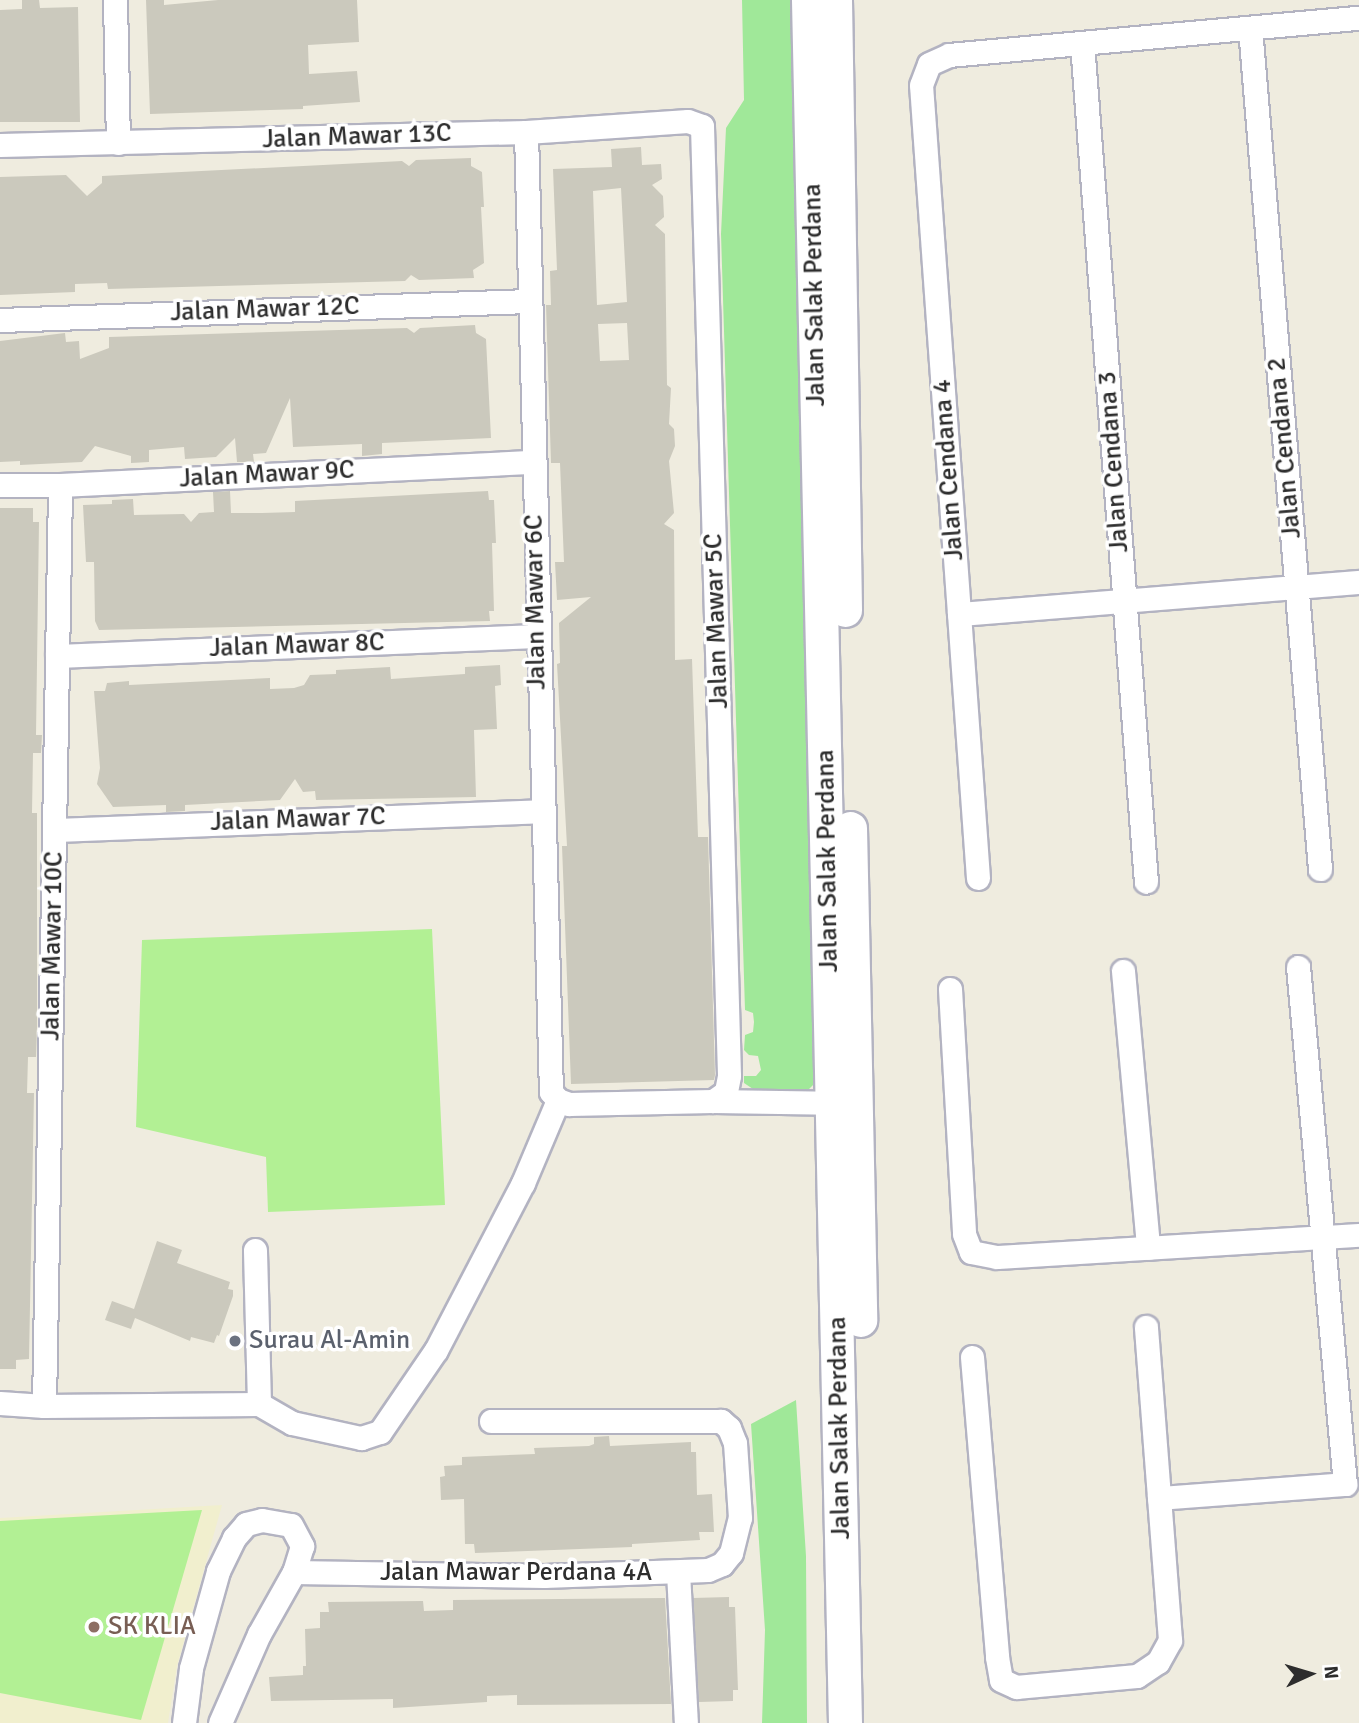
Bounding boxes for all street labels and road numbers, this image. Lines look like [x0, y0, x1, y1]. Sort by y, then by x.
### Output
street label: Jalan Mawar 13C [262, 118, 452, 156]
street label: Jalan Salak Perdana [797, 183, 833, 407]
street label: Jalan Mawar 12C [170, 291, 360, 329]
street label: Jalan Cendana 2 [1262, 356, 1308, 540]
street label: Jalan Cendana 3 [1092, 370, 1136, 554]
street label: Jalan Cendana 4 [927, 378, 971, 562]
street label: Jalan Mawar 9C [179, 455, 355, 495]
street label: Jalan Mawar 6C [519, 514, 553, 690]
street label: Jalan Mawar 5C [698, 533, 736, 709]
street label: Jalan Mawar 8C [209, 627, 385, 665]
street label: Jalan Salak Perdana [810, 749, 846, 973]
street label: Jalan Mawar 7C [210, 801, 386, 839]
street label: Jalan Mawar 10C [36, 851, 70, 1041]
street label: Jalan Salak Perdana [822, 1316, 858, 1540]
street label: Jalan Mawar Perdana 4A [380, 1557, 652, 1589]

